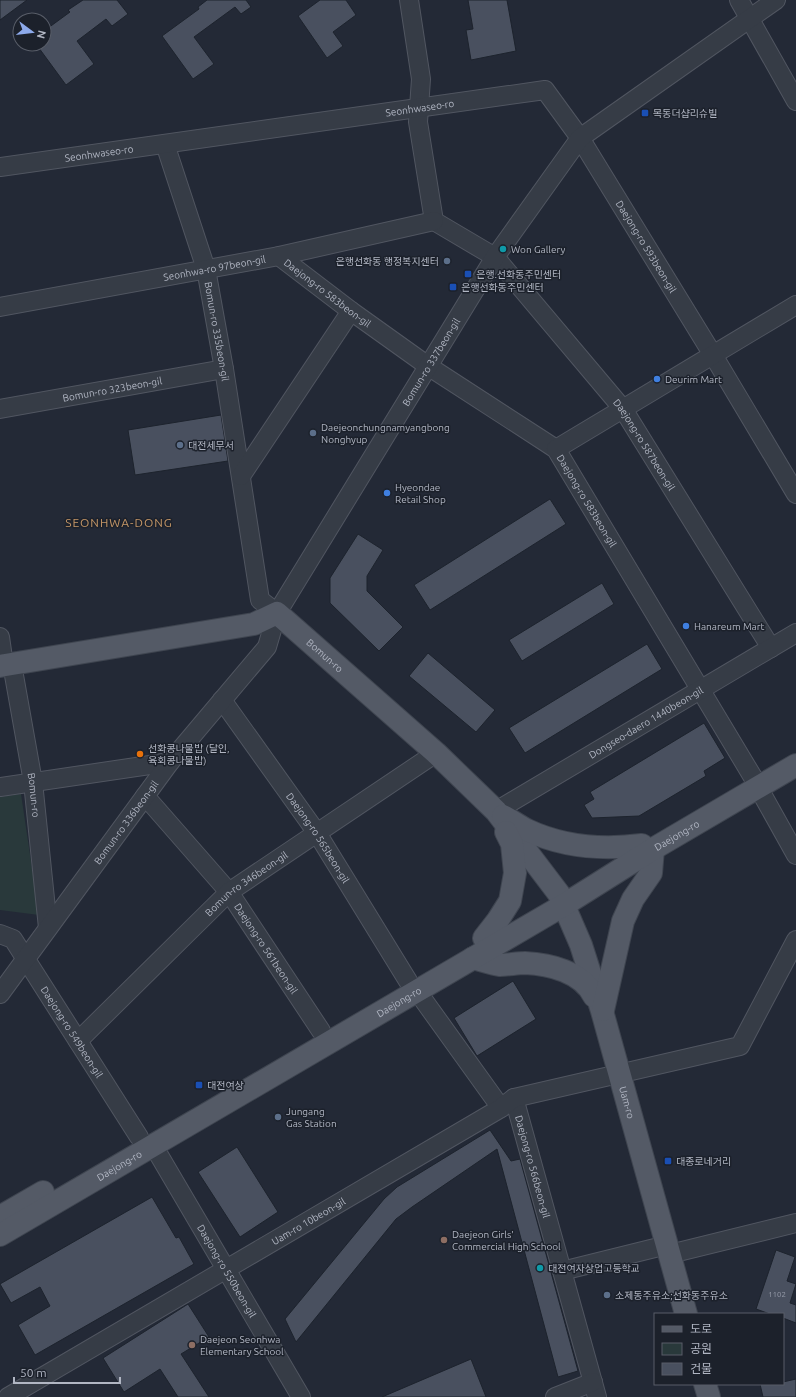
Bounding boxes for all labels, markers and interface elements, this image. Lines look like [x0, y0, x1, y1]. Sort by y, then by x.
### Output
north arrow [12, 12, 52, 52]
text: N [35, 29, 49, 40]
street label: Seonhwaseo-ro [385, 98, 455, 118]
marker: 목동더샵리슈빌 [640, 108, 650, 118]
place label: 목동더샵리슈빌 [653, 108, 717, 119]
street label: Seonhwaseo-ro [64, 143, 134, 164]
street label: Daejong-ro 593beon-gil [614, 199, 679, 295]
marker: Won Gallery [498, 244, 508, 254]
place label: Won Gallery [511, 244, 565, 255]
street label: Seonhwa-ro 97beon-gil [163, 253, 267, 283]
place label: 은행선화동 행정복지센터 [336, 256, 439, 267]
marker: 은행선화동 행정복지센터 [442, 256, 452, 266]
street label: Daejong-ro 583beon-gil [282, 257, 373, 330]
marker: 은행.선화동주민센터 [463, 269, 473, 279]
place label: 은행.선화동주민센터 [476, 269, 561, 280]
street label: Bomun-ro 335beon-gil [202, 281, 231, 382]
marker: 은행선화동주민센터 [448, 282, 458, 292]
place label: 은행선화동주민센터 [461, 282, 544, 293]
street label: Bomun-ro 337beon-gil [400, 316, 462, 408]
marker: Deurim Mart [652, 374, 662, 384]
place label: Deurim Mart [665, 374, 722, 385]
street label: Bomun-ro 323beon-gil [62, 375, 163, 404]
street label: Daejong-ro 587beon-gil [611, 397, 677, 493]
place label: Daejeonchungnamyangbong Nonghyup [321, 422, 450, 445]
marker: Daejeonchungnamyangbong Nonghyup [308, 428, 318, 438]
marker: 대전세무서 [175, 440, 185, 450]
place label: 대전세무서 [188, 440, 234, 451]
street label: Daejong-ro 583beon-gil [555, 453, 619, 549]
place label: Hyeondae Retail Shop [395, 482, 446, 505]
marker: Hyeondae Retail Shop [382, 488, 392, 498]
district label: SEONHWA-DONG [65, 516, 173, 529]
marker: Hanareum Mart [681, 621, 691, 631]
place label: Hanareum Mart [694, 621, 765, 632]
street label: Bomun-ro [304, 637, 345, 675]
street label: Dongseo-daero 1440beon-gil [587, 684, 705, 761]
place label: 선화콩나물밥 (달인, 육회콩나물밥) [148, 743, 230, 766]
marker: 선화콩나물밥 (달인, 육회콩나물밥) [135, 749, 145, 759]
street label: Bomun-ro [25, 772, 42, 818]
street label: Bomun-ro 336beon-gil [92, 778, 161, 866]
street label: Daejong-ro 565beon-gil [284, 791, 352, 885]
street label: Daejong-ro [653, 818, 701, 853]
street label: Bomun-ro 346beon-gil [203, 849, 290, 918]
street label: Daejong-ro 561beon-gil [232, 901, 300, 996]
street label: Daejong-ro 549beon-gil [39, 984, 105, 1080]
street label: Daejong-ro [375, 985, 424, 1019]
marker: 대전여상 [194, 1080, 204, 1090]
place label: 대전여상 [207, 1080, 244, 1091]
street label: Uam-ro [617, 1085, 637, 1120]
place label: Jungang Gas Station [286, 1106, 337, 1129]
marker: Jungang Gas Station [273, 1112, 283, 1122]
street label: Daejong-ro 566beon-gil [513, 1114, 552, 1219]
street label: Daejong-ro [95, 1148, 144, 1183]
marker: 대종로네거리 [663, 1156, 673, 1166]
place label: 대종로네거리 [676, 1156, 731, 1167]
street label: Uam-ro 10beon-gil [270, 1195, 348, 1247]
street label: Daejong-ro 550beon-gil [195, 1223, 258, 1320]
place label: Daejeon Girls' Commercial High School [452, 1229, 561, 1252]
marker: Daejeon Girls' Commercial High School [439, 1235, 449, 1245]
marker: 대전여자상업고등학교 [535, 1263, 545, 1273]
place label: 대전여자상업고등학교 [548, 1263, 640, 1274]
marker: 소제동주유소;선화동주유소 [602, 1290, 612, 1300]
place label: 소제동주유소;선화동주유소 [615, 1290, 728, 1301]
house number: 1102 [768, 1290, 786, 1299]
legend [654, 1313, 784, 1385]
text: 도로 [690, 1322, 712, 1335]
place label: Daejeon Seonhwa Elementary School [200, 1334, 284, 1357]
marker: Daejeon Seonhwa Elementary School [187, 1340, 197, 1350]
text: 공원 [690, 1342, 712, 1355]
scale bar [14, 1359, 120, 1385]
text: 건물 [690, 1362, 712, 1375]
text: 50 m [20, 1366, 47, 1379]

